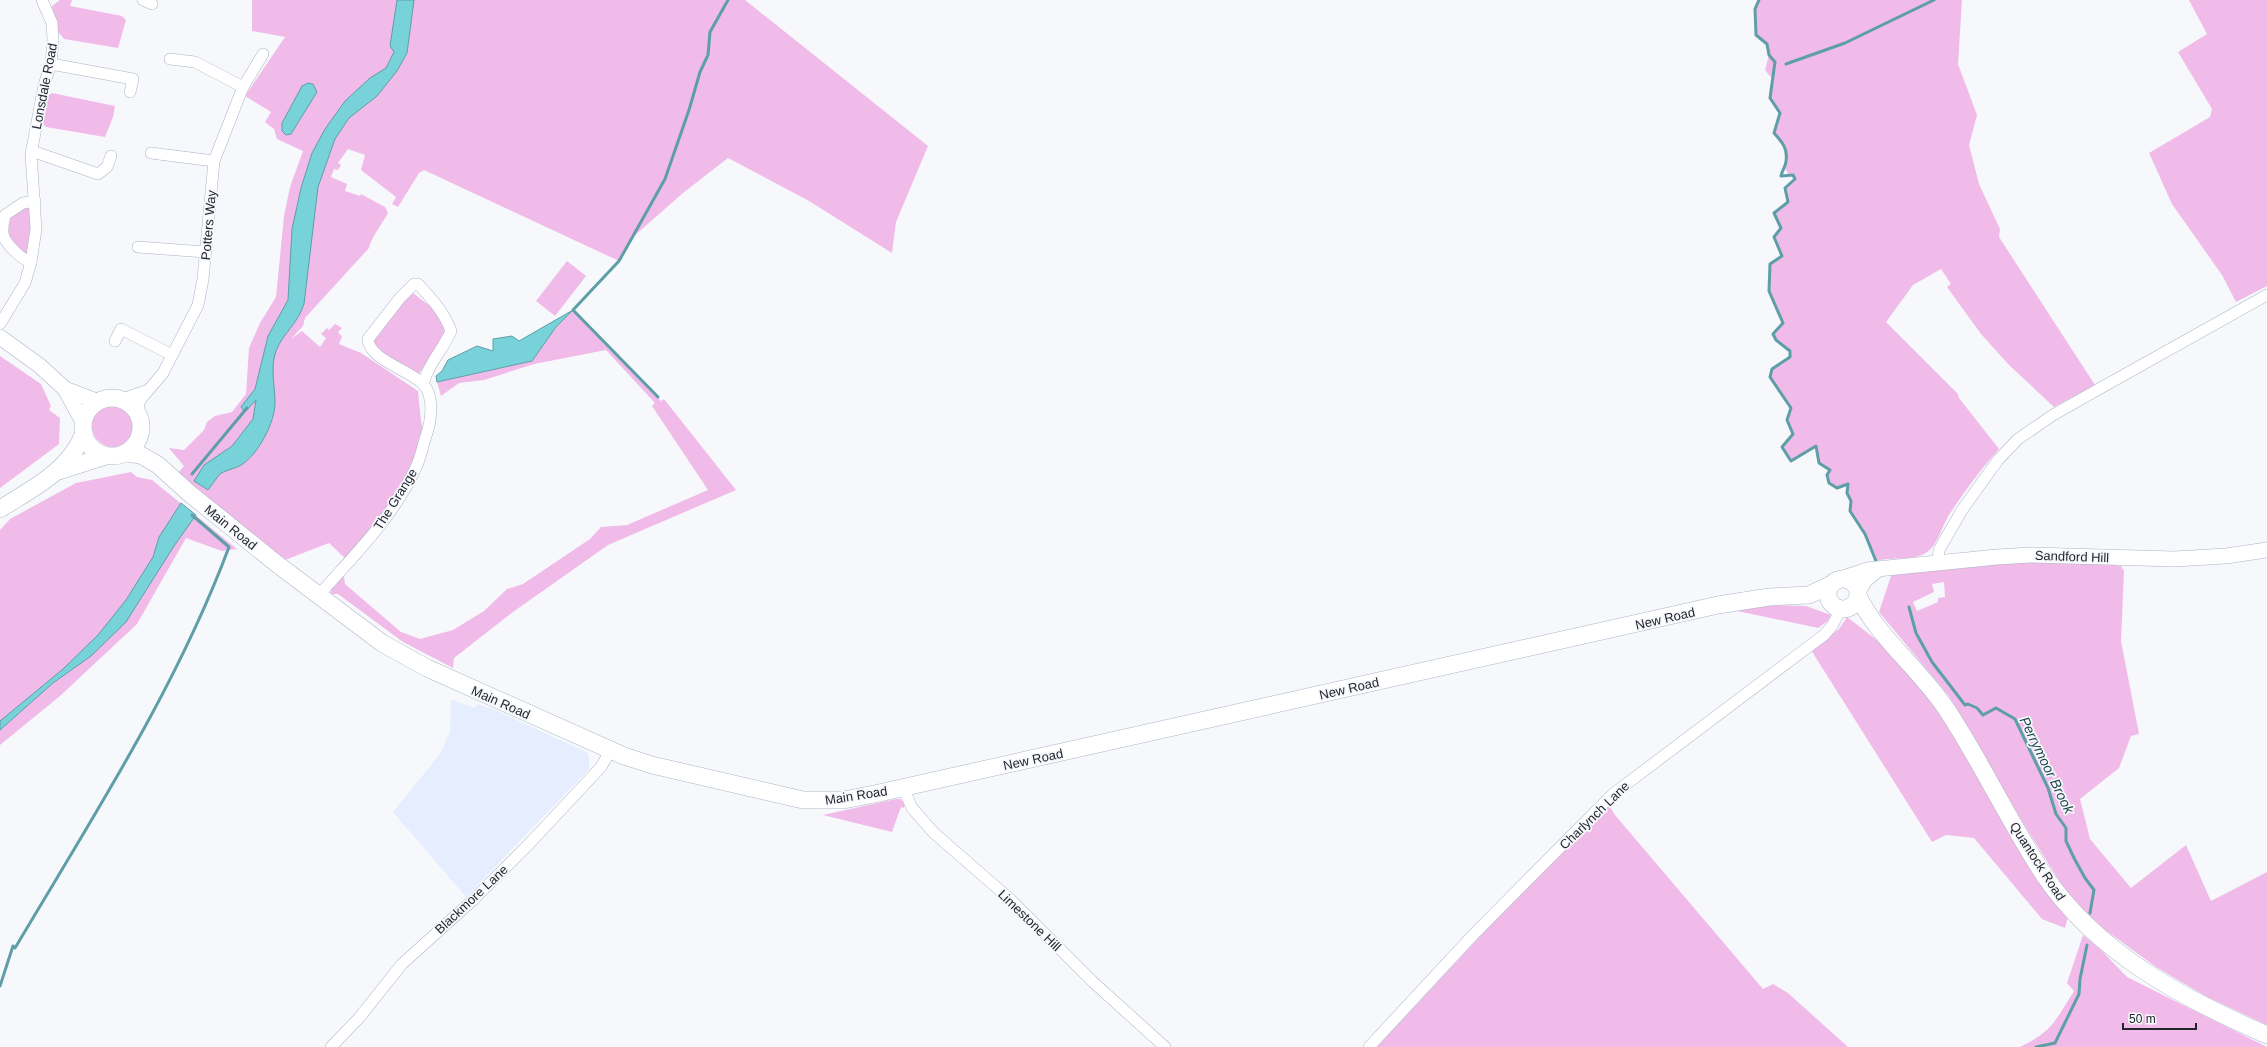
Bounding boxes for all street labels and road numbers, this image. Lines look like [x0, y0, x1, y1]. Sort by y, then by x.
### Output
street label: Lonsdale Road [29, 42, 60, 130]
street label: Potters Way [198, 189, 219, 261]
street label: The Grange [371, 466, 420, 533]
street label: Main Road [202, 502, 260, 553]
street label: Sandford Hill [2035, 548, 2110, 565]
street label: New Road [1634, 604, 1696, 633]
street label: New Road [1318, 674, 1380, 703]
street label: Main Road [469, 683, 533, 722]
street label: New Road [1002, 746, 1064, 773]
street label: Charlynch Lane [1556, 778, 1632, 852]
street label: Main Road [824, 783, 888, 808]
street label: Quantock Road [2007, 819, 2068, 903]
street label: Blackmore Lane [432, 862, 511, 937]
street label: Limestone Hill [995, 887, 1064, 954]

